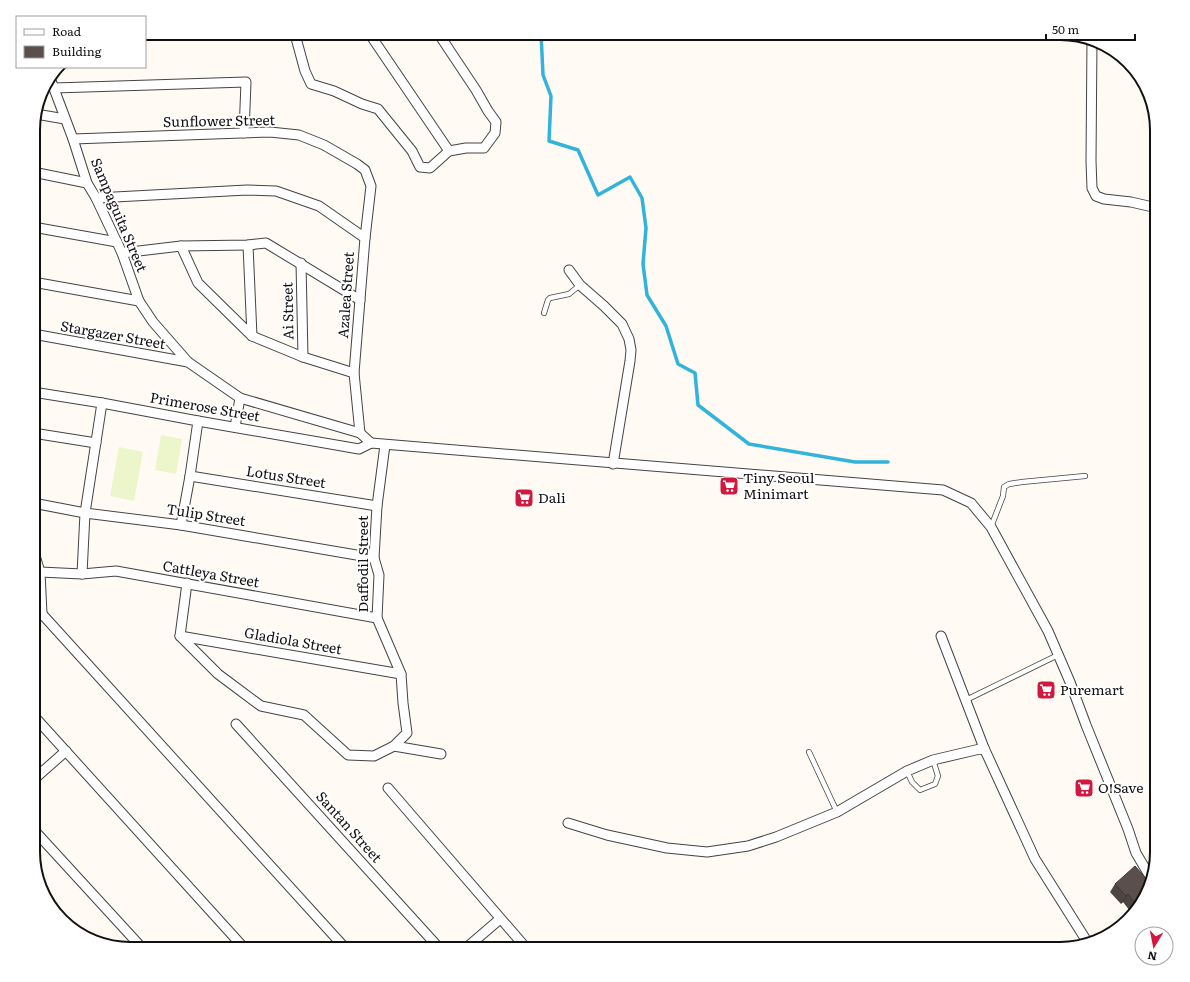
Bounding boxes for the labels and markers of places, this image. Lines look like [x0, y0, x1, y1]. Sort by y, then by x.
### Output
place label: Tiny Seoul Minimart [743, 467, 815, 503]
supermarket icon: Tiny Seoul Minimart [718, 475, 740, 497]
supermarket icon: Dali [513, 487, 535, 509]
place label: Dali [538, 487, 566, 507]
supermarket icon: Puremart [1035, 679, 1057, 701]
place label: Puremart [1060, 679, 1125, 699]
supermarket icon: O!Save [1073, 777, 1095, 799]
place label: O!Save [1098, 777, 1144, 797]

